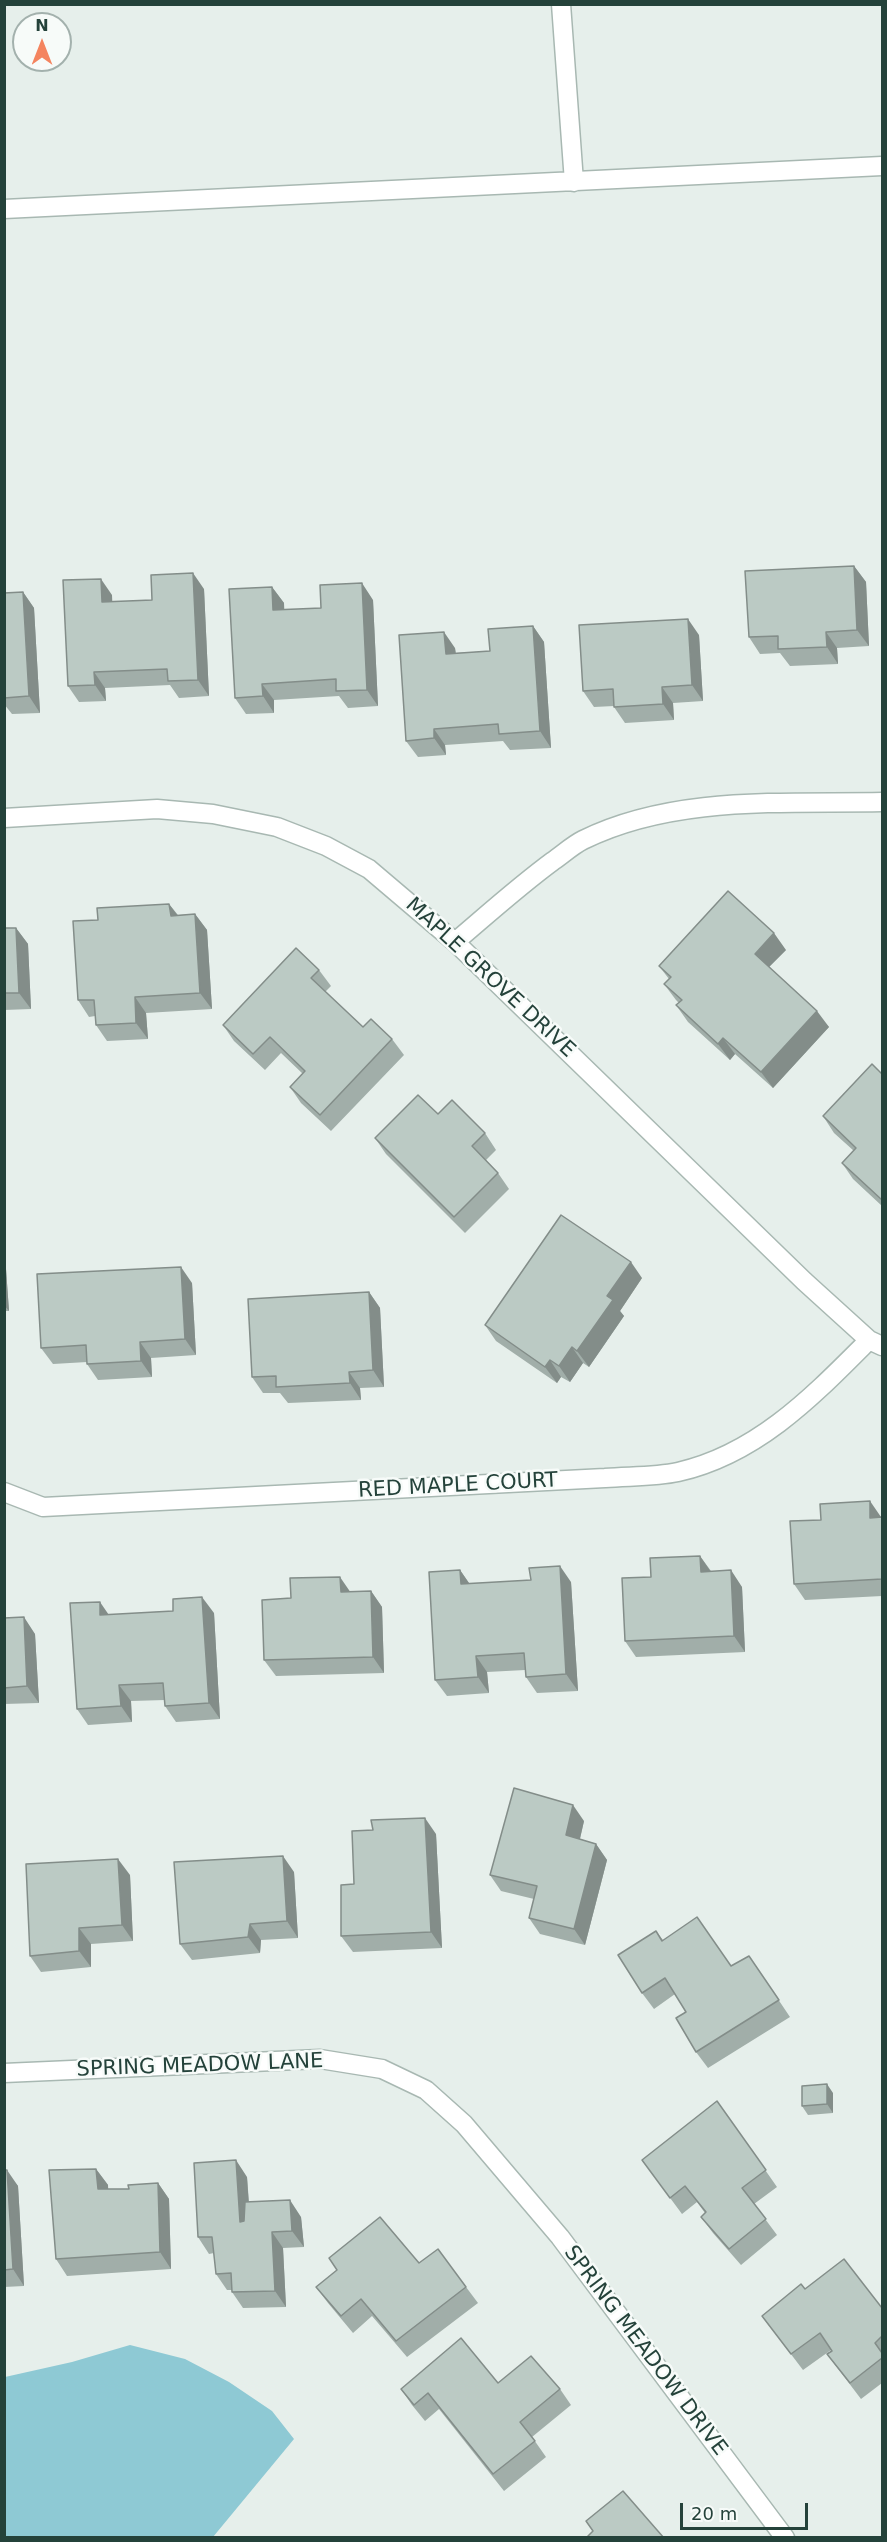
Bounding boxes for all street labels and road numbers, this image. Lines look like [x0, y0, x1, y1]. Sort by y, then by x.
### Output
street label: MAPLE GROVE DRIVE [400, 893, 580, 1063]
street label: RED MAPLE COURT [358, 1468, 558, 1504]
street label: SPRING MEADOW LANE [76, 2049, 324, 2083]
street label: SPRING MEADOW DRIVE [558, 2241, 732, 2461]

